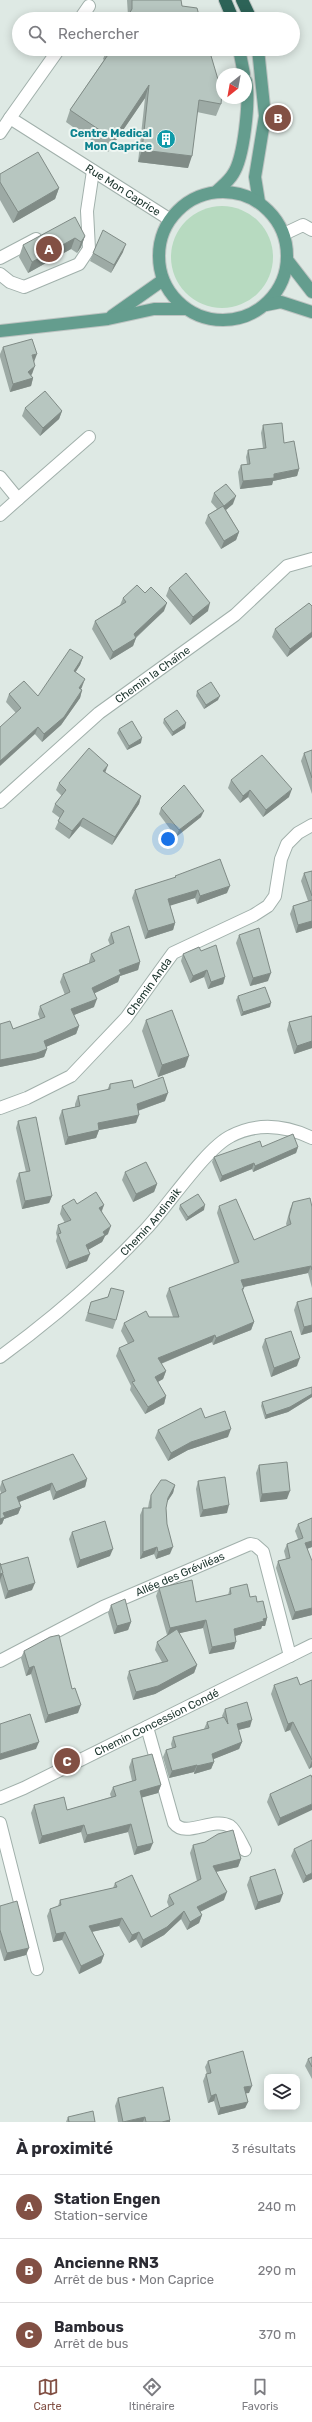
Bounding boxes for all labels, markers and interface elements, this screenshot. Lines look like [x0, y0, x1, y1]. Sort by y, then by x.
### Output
search box [12, 12, 300, 56]
icon: search [26, 23, 48, 45]
text: Rechercher [58, 25, 139, 43]
north arrow [216, 68, 252, 104]
pin: B [265, 103, 291, 133]
place label: Centre Medical Mon Caprice [70, 127, 152, 153]
building icon: Centre Medical Mon Caprice [155, 128, 177, 150]
street label: Rue Mon Caprice [83, 162, 163, 219]
pin: A [36, 234, 62, 264]
street label: Chemin la Chaîne [113, 644, 193, 706]
your location [158, 829, 178, 849]
street label: Chemin Anda [124, 955, 175, 1018]
street label: Chemin Andinaik [118, 1185, 184, 1259]
street label: Allée des Gréviléas [134, 1550, 227, 1599]
street label: Chemin Concession Condé [92, 1686, 221, 1759]
pin: C [54, 1746, 80, 1776]
map controls [264, 2074, 300, 2110]
button: layers [264, 2074, 300, 2110]
text: À proximité [16, 2138, 113, 2158]
text: 3 résultats [231, 2141, 296, 2156]
text: Station Engen [54, 2190, 160, 2208]
text: A [24, 2199, 34, 2214]
text: 240 m [257, 2199, 296, 2214]
text: Station-service [54, 2208, 148, 2223]
text: Ancienne RN3 [54, 2254, 159, 2272]
text: B [24, 2263, 34, 2278]
text: 290 m [258, 2263, 296, 2278]
text: Arrêt de bus · Mon Caprice [54, 2272, 214, 2287]
text: Bambous [54, 2318, 124, 2336]
text: C [24, 2327, 34, 2342]
text: 370 m [259, 2327, 296, 2342]
text: Arrêt de bus [54, 2336, 128, 2351]
tab: Carte [34, 2376, 62, 2413]
tab: Itinéraire [129, 2376, 175, 2413]
tab: Favoris [242, 2376, 278, 2413]

